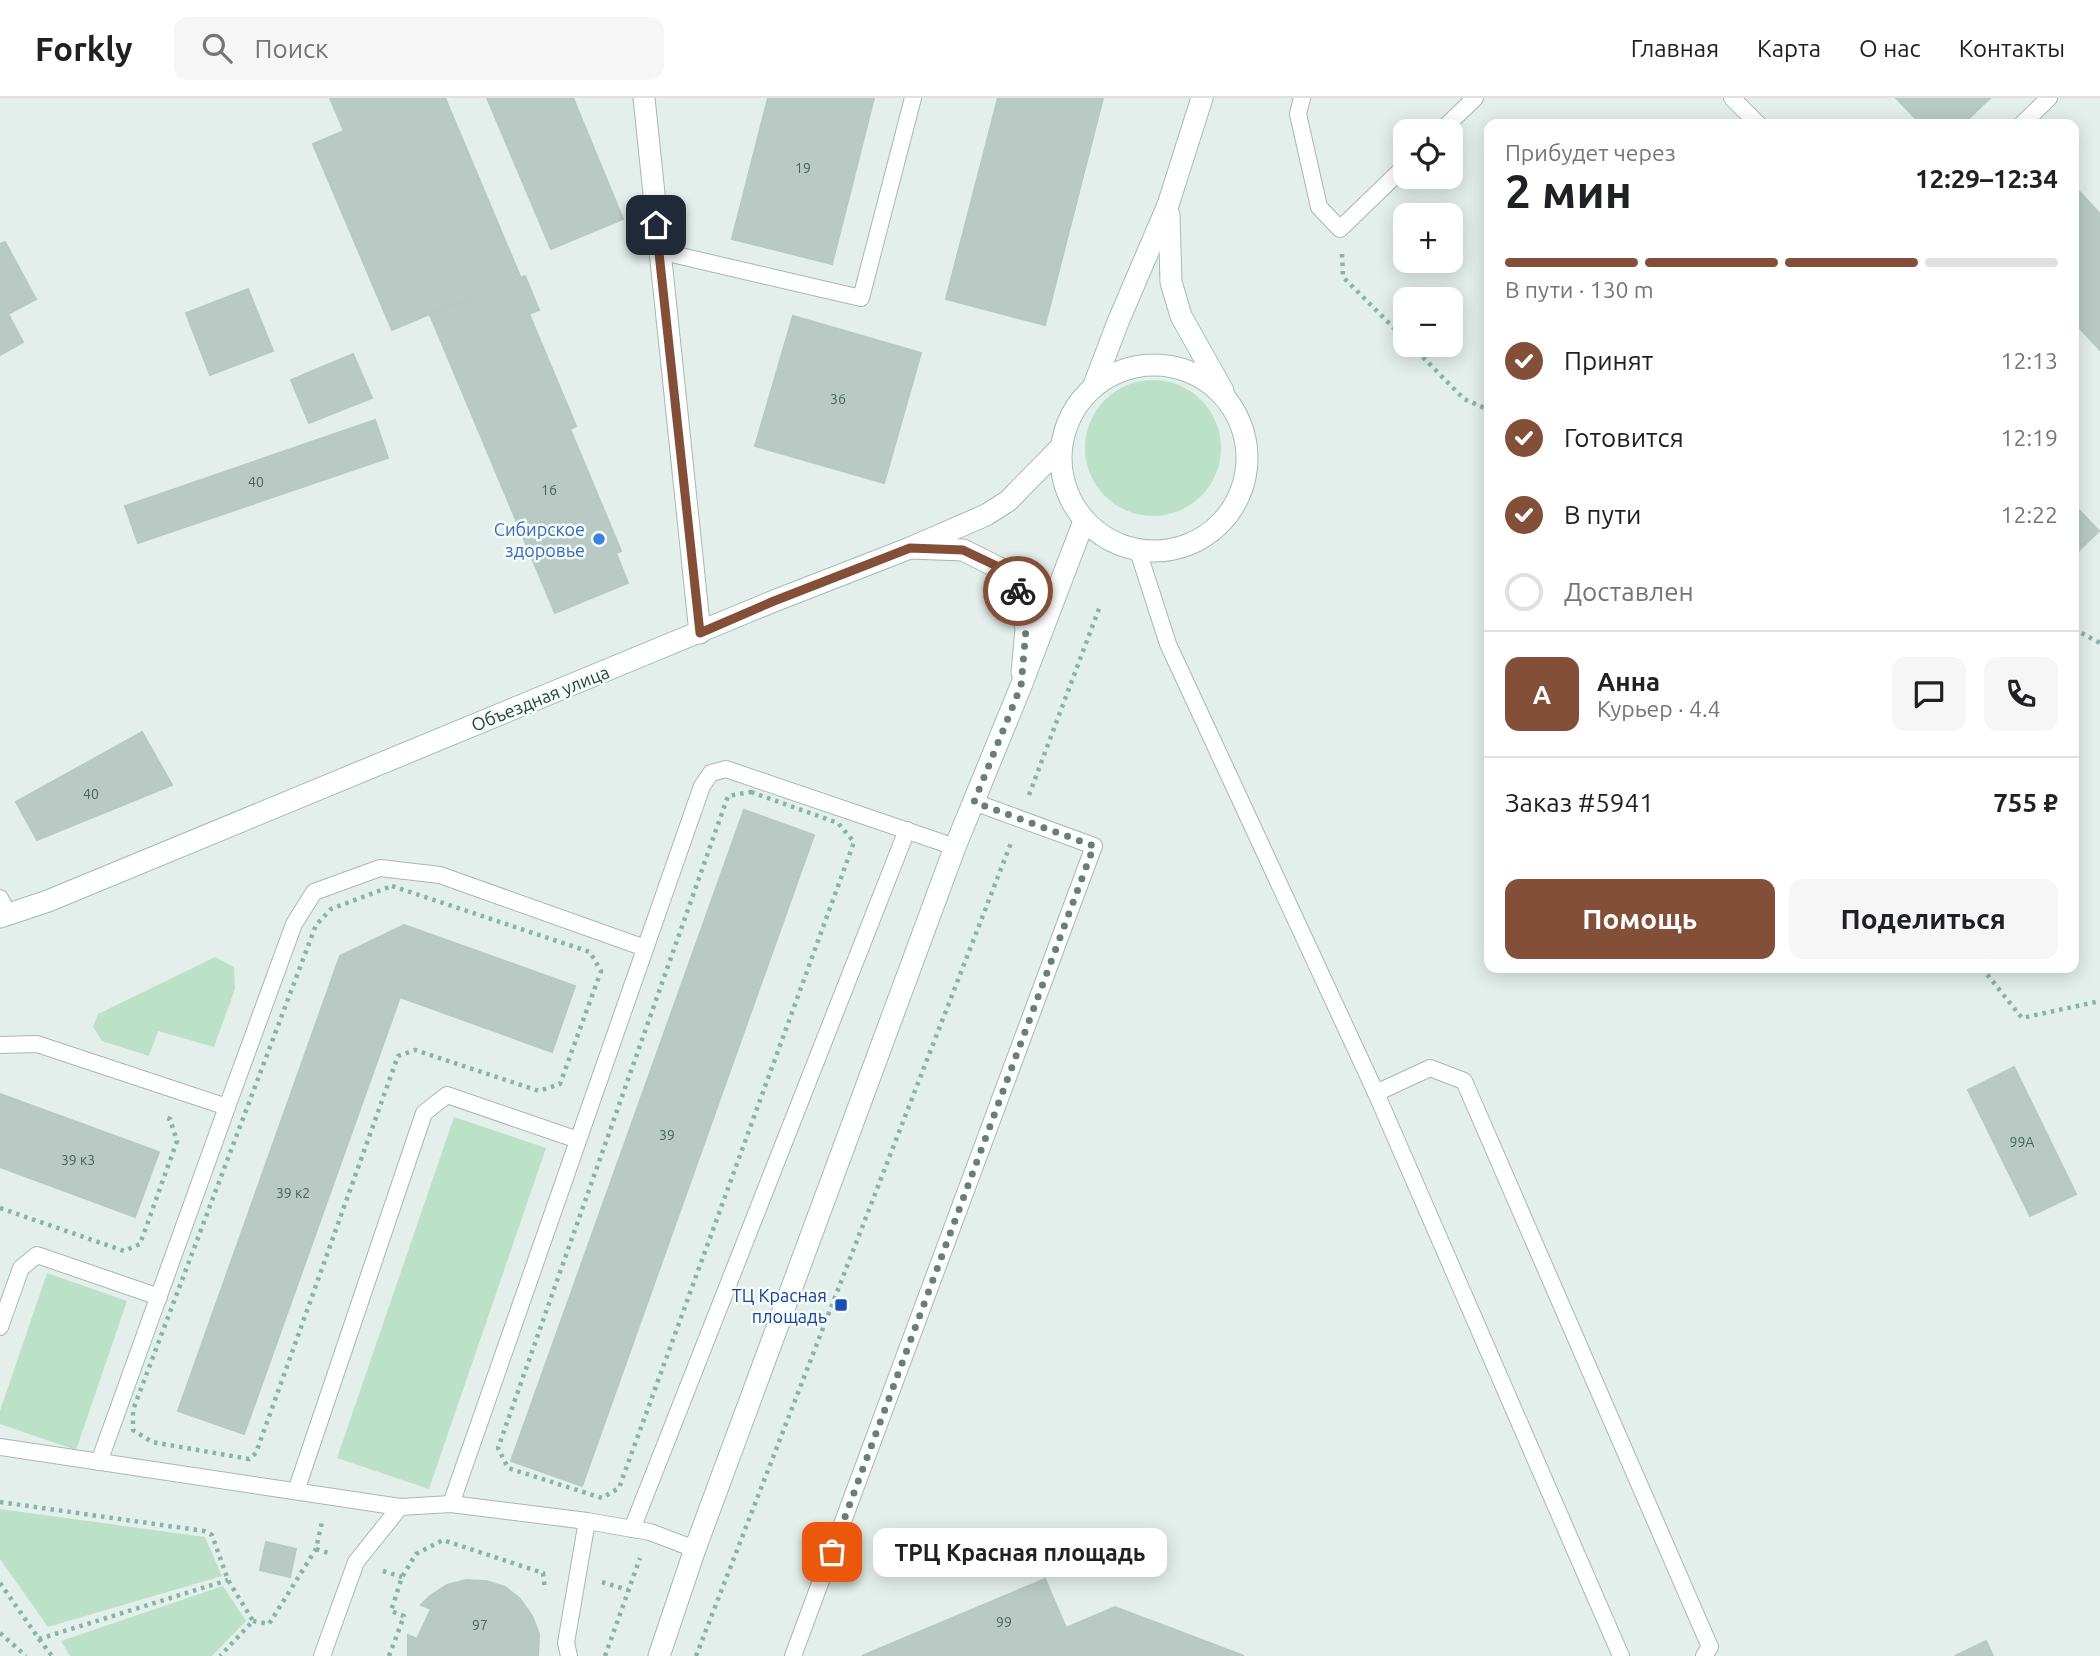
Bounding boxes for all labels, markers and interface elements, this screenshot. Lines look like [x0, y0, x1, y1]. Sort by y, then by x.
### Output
search box [174, 17, 664, 80]
icon: search [198, 29, 236, 67]
text: Forkly [35, 30, 132, 67]
text: Поиск [254, 34, 329, 63]
text: Главная [1631, 35, 1719, 62]
text: Карта [1757, 35, 1821, 62]
text: О нас [1859, 35, 1921, 62]
text: Контакты [1959, 35, 2065, 62]
map controls [1393, 119, 1463, 357]
button: locate [1393, 119, 1463, 189]
text: Прибудет через [1505, 140, 1676, 165]
house number: 19 [795, 160, 811, 176]
text: 12:29–12:34 [1915, 164, 2058, 193]
text: 2 мин [1505, 165, 1632, 217]
pin [626, 195, 686, 255]
button: + [1393, 203, 1463, 273]
icon: home [637, 206, 675, 244]
text: В пути · 130 m [1505, 277, 1654, 302]
button: − [1393, 287, 1463, 357]
icon: check [1505, 342, 1543, 380]
text: Принят [1564, 346, 1653, 375]
text: 12:13 [2000, 348, 2058, 373]
house number: 36 [830, 391, 846, 407]
icon: check [1505, 419, 1543, 457]
text: Готовится [1564, 423, 1684, 452]
text: 12:19 [2000, 425, 2058, 450]
house number: 40 [248, 474, 264, 490]
house number: 16 [541, 482, 557, 498]
icon: check [1505, 496, 1543, 534]
text: В пути [1564, 500, 1641, 529]
text: 12:22 [2000, 502, 2058, 527]
place label: Сибирское здоровье [494, 519, 585, 560]
marker: Сибирское здоровье [591, 531, 607, 547]
courier [983, 556, 1053, 626]
icon: bike [999, 572, 1037, 610]
text: Доставлен [1564, 577, 1694, 606]
button: chat [1892, 657, 1966, 731]
button: phone [1984, 657, 2058, 731]
street label: Объездная улица [468, 661, 612, 735]
text: Анна [1597, 667, 1660, 696]
text: А [1533, 680, 1551, 709]
text: Курьер · 4.4 [1597, 696, 1721, 721]
house number: 40 [83, 786, 99, 802]
text: Заказ #5941 [1505, 788, 1654, 817]
text: 755 ₽ [1993, 788, 2058, 817]
button: Помощь [1505, 879, 1775, 959]
button: Поделиться [1789, 879, 2058, 959]
house number: 39 [659, 1127, 675, 1143]
house number: 99А [2010, 1134, 2034, 1150]
house number: 39 к3 [61, 1152, 95, 1168]
house number: 39 к2 [276, 1185, 310, 1201]
place label: ТЦ Красная площадь [732, 1285, 827, 1326]
marker: ТЦ Красная площадь [833, 1297, 849, 1313]
pin [802, 1522, 862, 1582]
callout: ТРЦ Красная площадь [874, 1528, 1168, 1576]
icon: bag [813, 1533, 851, 1571]
text: ТРЦ Красная площадь [894, 1540, 1146, 1565]
house number: 99 [996, 1614, 1012, 1630]
house number: 97 [472, 1617, 488, 1633]

